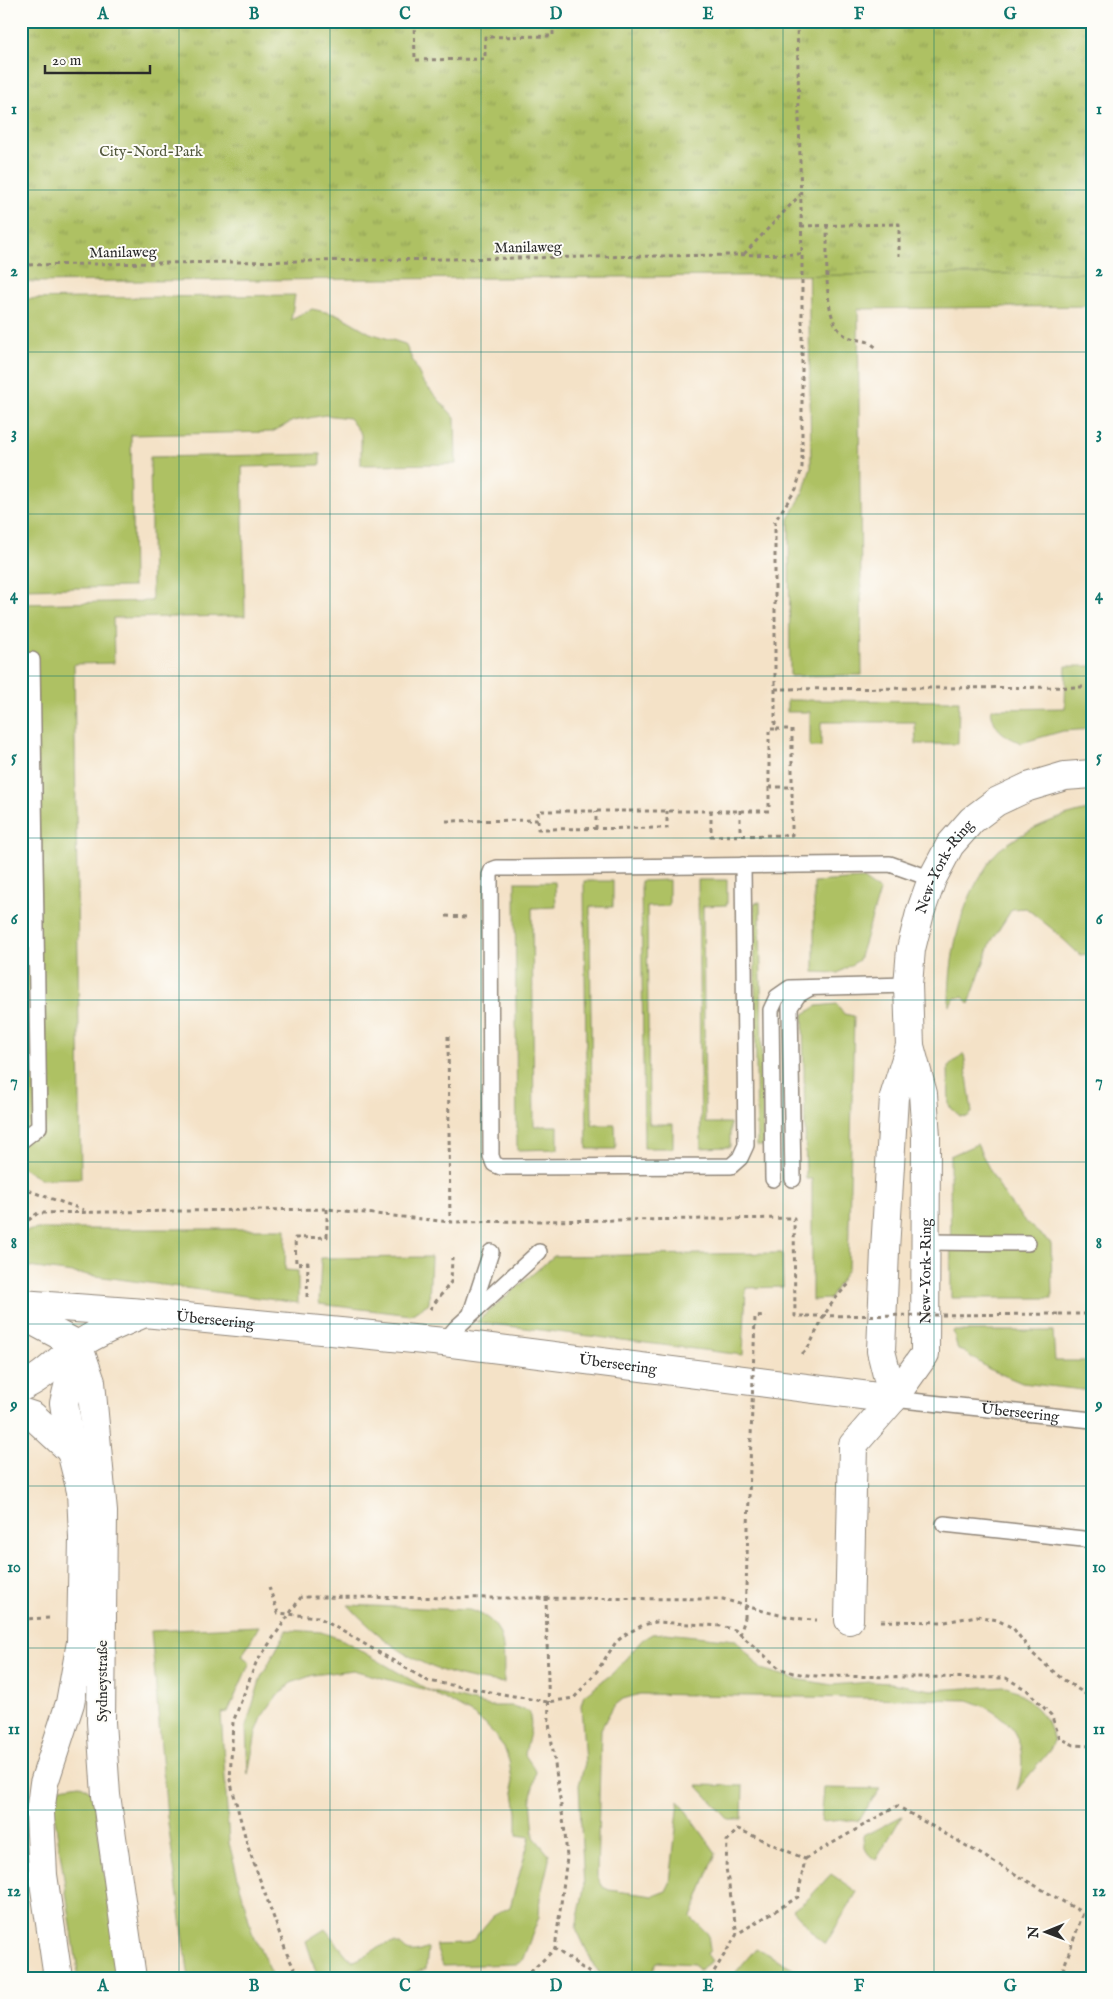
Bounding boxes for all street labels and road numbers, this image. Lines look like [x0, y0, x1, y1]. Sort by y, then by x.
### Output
street label: Manilaweg [494, 237, 563, 258]
street label: Manilaweg [89, 242, 158, 263]
street label: New-York-Ring [911, 815, 979, 916]
street label: New-York-Ring [916, 1218, 936, 1324]
street label: Überseering [175, 1307, 256, 1334]
street label: Überseering [578, 1350, 659, 1379]
street label: Überseering [980, 1399, 1061, 1427]
street label: Sydneystraße [93, 1640, 112, 1722]

